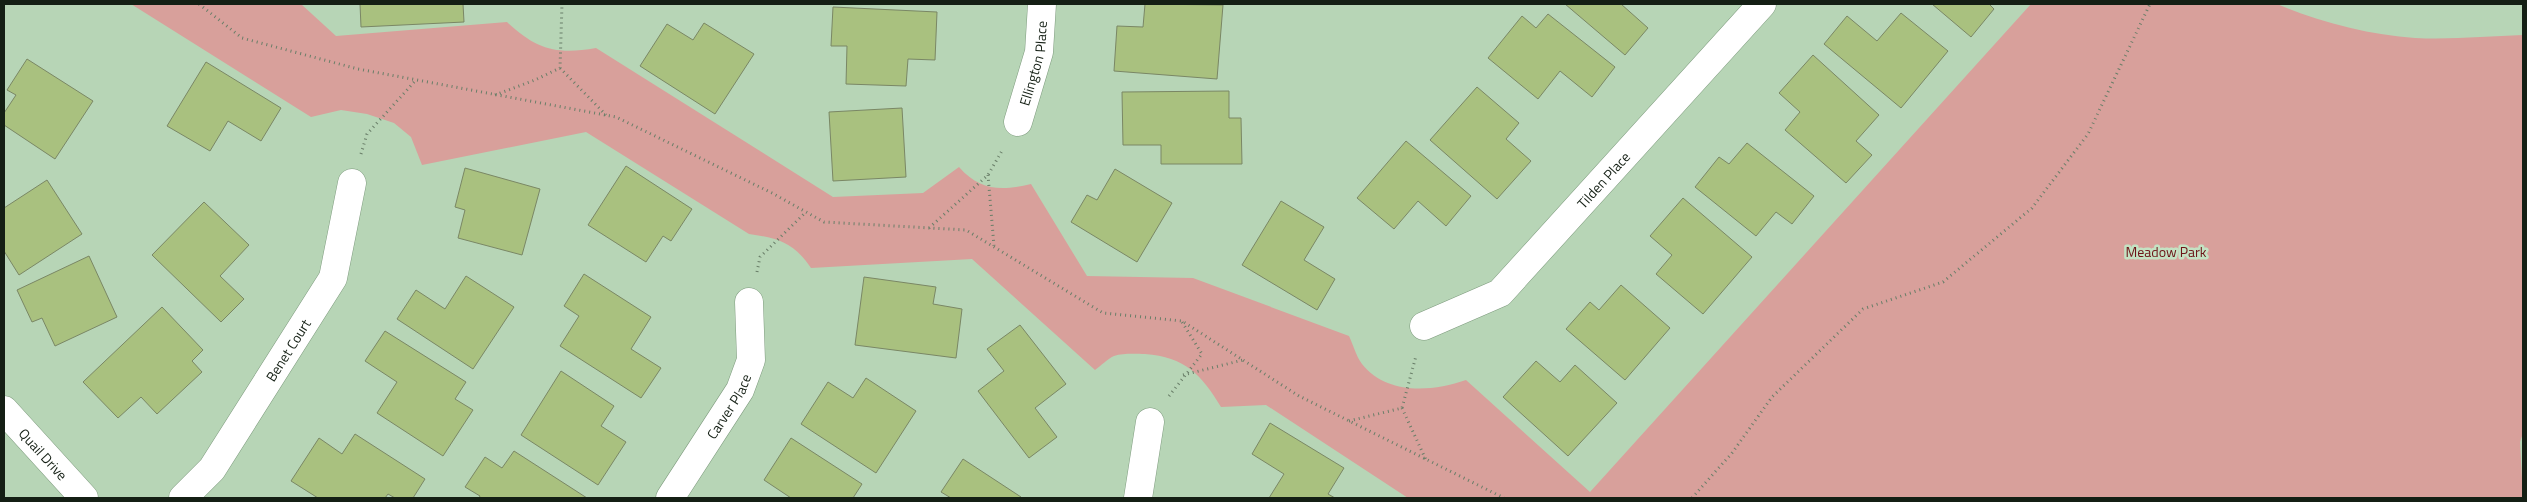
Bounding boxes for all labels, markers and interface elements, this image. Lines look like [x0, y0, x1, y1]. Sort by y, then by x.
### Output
street label: Ellington Place [1013, 20, 1051, 108]
street label: Tilden Place [1571, 146, 1634, 213]
park label: Meadow Park [2125, 241, 2207, 262]
street label: Benet Court [260, 314, 315, 385]
street label: Carver Place [701, 371, 756, 443]
street label: Quail Drive [14, 423, 73, 484]

